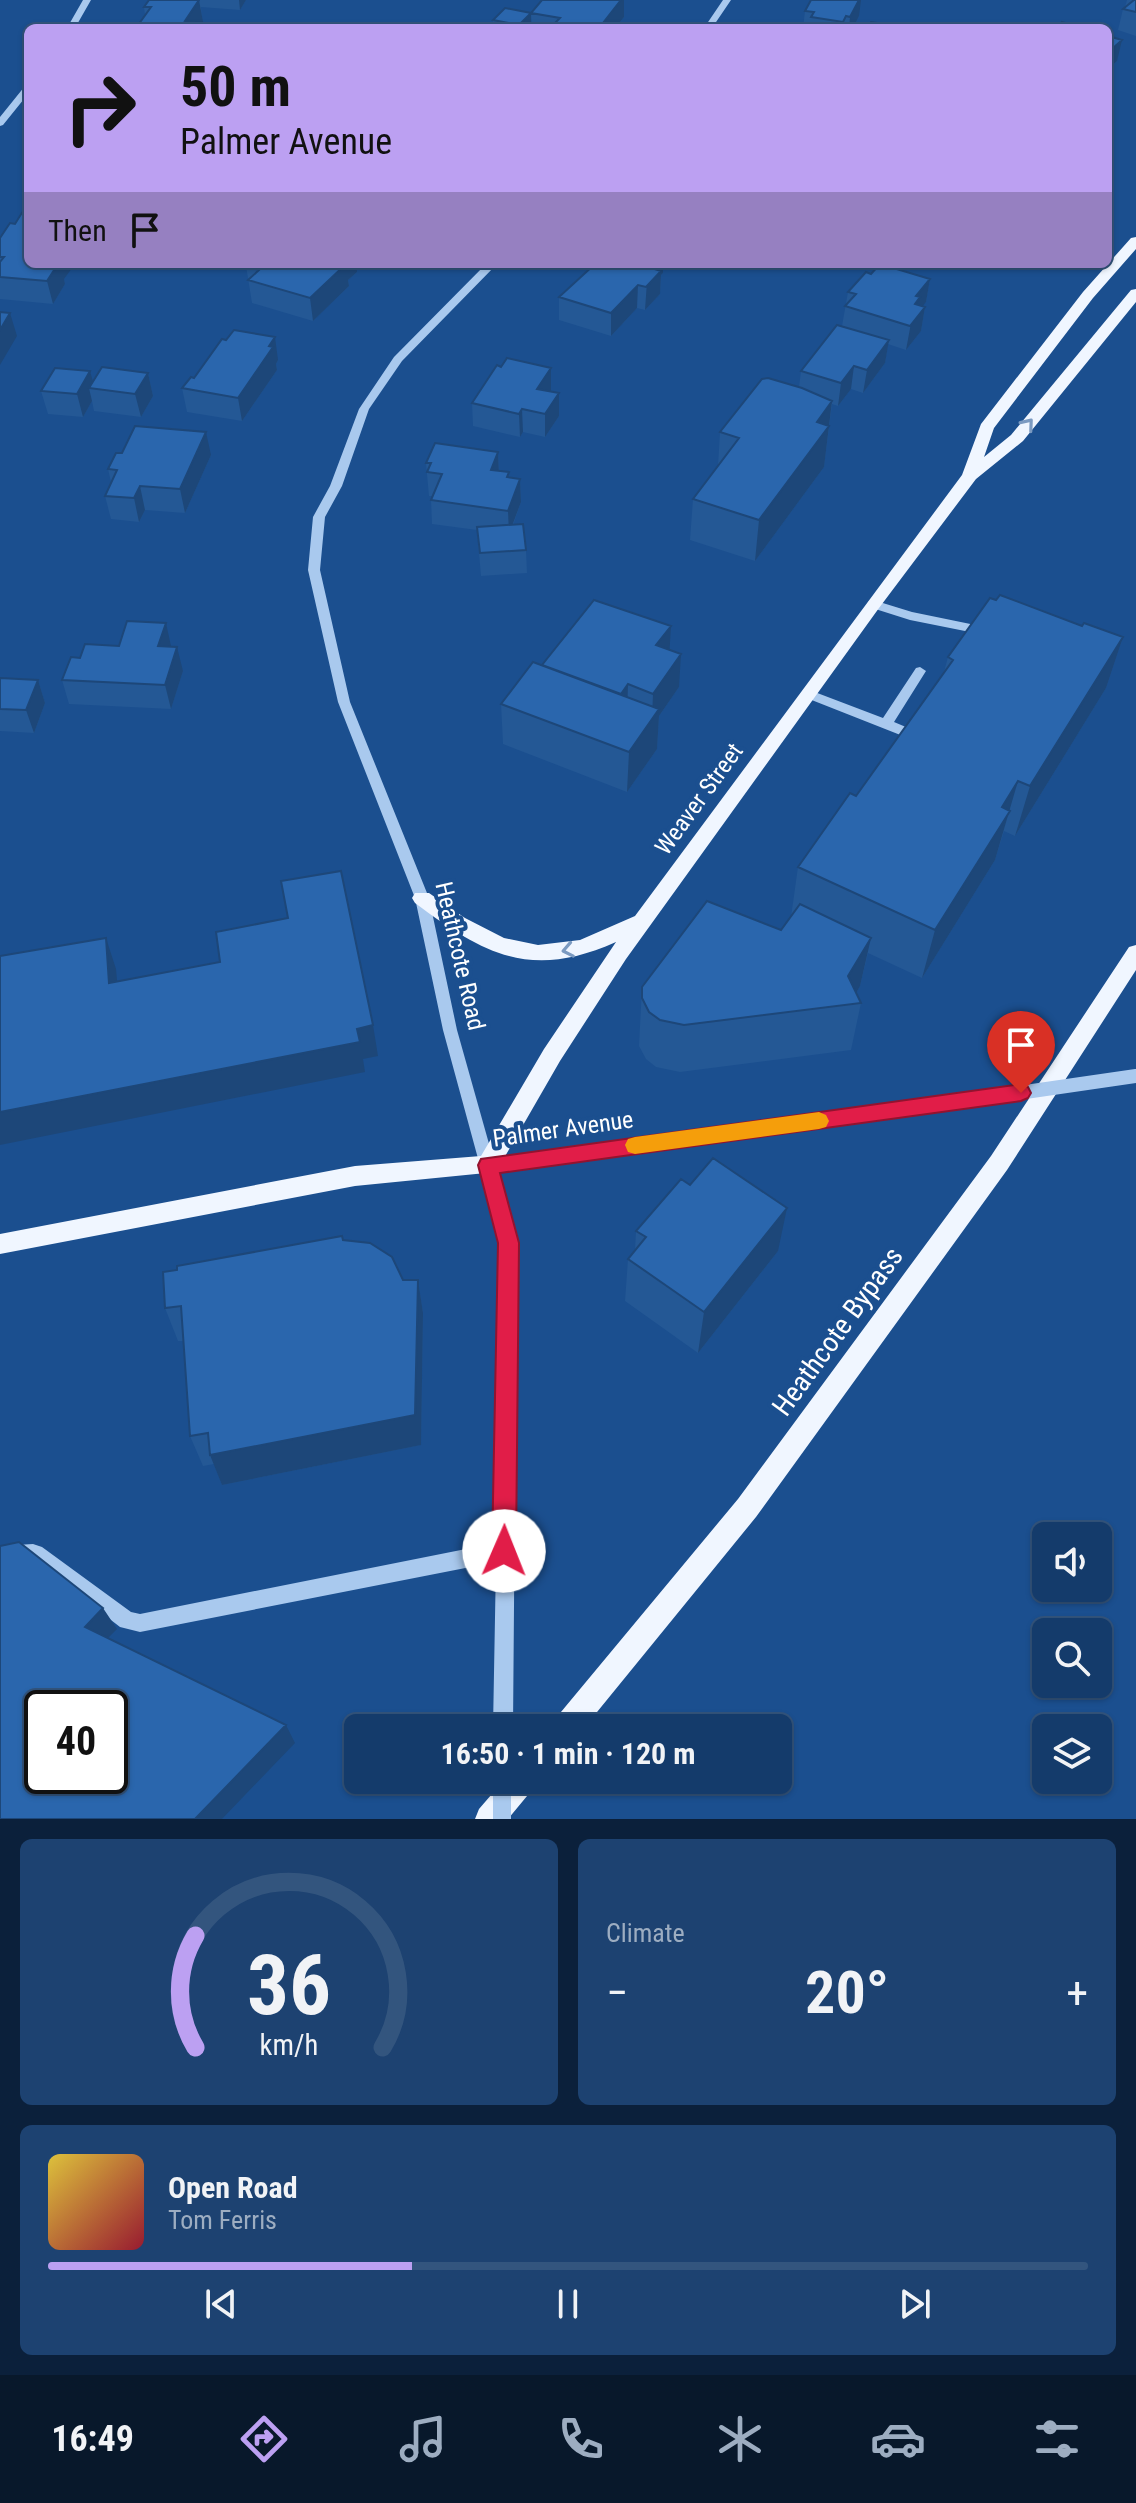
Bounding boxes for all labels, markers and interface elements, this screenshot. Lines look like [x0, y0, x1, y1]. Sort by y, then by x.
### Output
text: 50 m [180, 54, 291, 120]
icon: right [48, 56, 152, 160]
text: Palmer Avenue [180, 121, 392, 163]
icon: arrive [123, 208, 167, 252]
text: Then [48, 213, 107, 248]
one-way arrow [1018, 419, 1033, 433]
street label: Weaver Street [649, 738, 749, 860]
street label: Heathcote Road [429, 879, 491, 1033]
one-way arrow [561, 940, 574, 957]
pin [987, 1011, 1055, 1093]
icon: arrive [999, 1023, 1043, 1067]
street label: Palmer Avenue [491, 1105, 635, 1153]
street label: Heathcote Bypass [765, 1241, 910, 1422]
position arrow [462, 1509, 546, 1593]
map controls [1032, 1522, 1112, 1794]
button: sound [1032, 1522, 1112, 1602]
button: search [1032, 1618, 1112, 1698]
speed limit sign: 40 [24, 1690, 128, 1794]
button: layers [1032, 1714, 1112, 1794]
text: 16:50 · 1 min · 120 m [441, 1736, 695, 1771]
text: Climate [606, 1918, 685, 1948]
text: 36 [247, 1937, 331, 2034]
text: 20° [805, 1957, 889, 2028]
text: − [606, 1967, 628, 2019]
text: + [1066, 1967, 1088, 2019]
text: km/h [260, 2028, 318, 2062]
text: Open Road [168, 2170, 298, 2205]
text: Tom Ferris [168, 2205, 277, 2235]
icon: previous [199, 2282, 243, 2326]
icon: pause [546, 2282, 590, 2326]
icon: next [893, 2282, 937, 2326]
icon: directions [236, 2411, 292, 2467]
icon: music [395, 2411, 451, 2467]
icon: phone [553, 2411, 609, 2467]
icon: climate [712, 2411, 768, 2467]
icon: car [870, 2411, 926, 2467]
icon: filters [1029, 2411, 1085, 2467]
text: 16:49 [51, 2418, 134, 2460]

